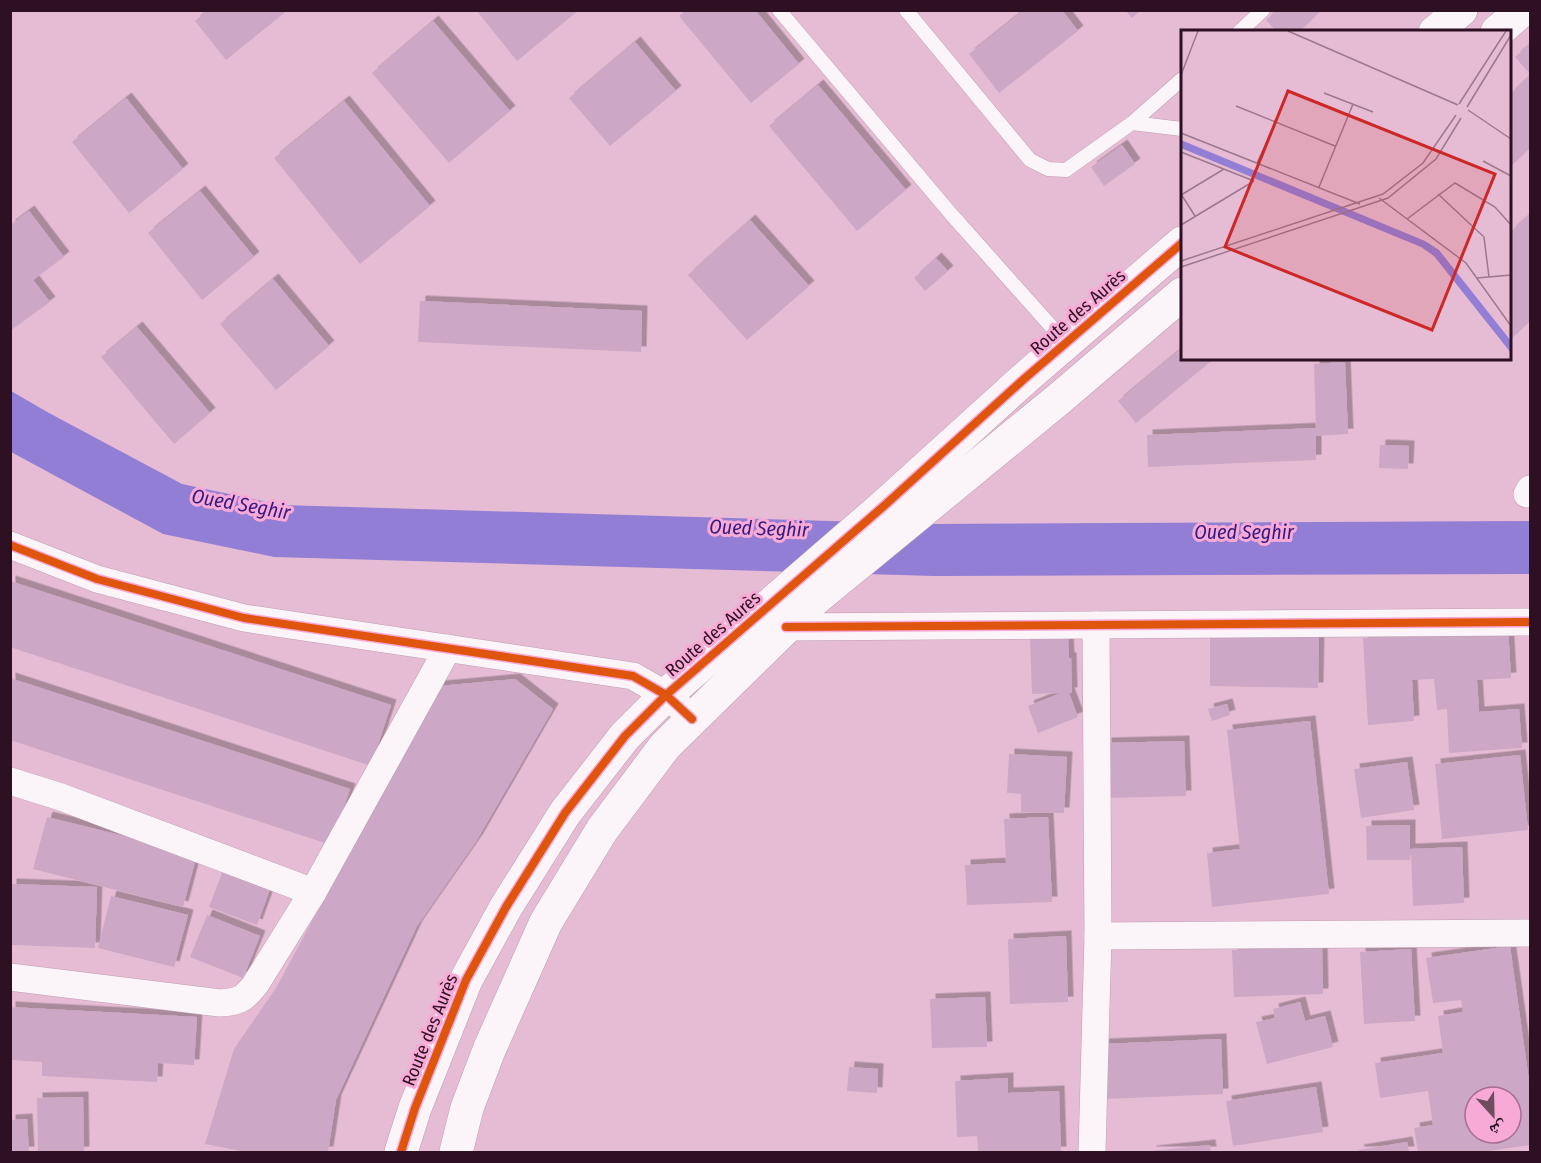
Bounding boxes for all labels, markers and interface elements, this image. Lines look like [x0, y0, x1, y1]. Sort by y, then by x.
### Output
inset map [1181, 30, 1511, 360]
street label: Route des Aurès [1026, 265, 1130, 359]
water label: Oued Seghir [190, 484, 293, 525]
water label: Oued Seghir [709, 514, 810, 542]
water label: Oued Seghir [1194, 520, 1295, 544]
street label: Route des Aurès [661, 587, 765, 681]
street label: Route des Aurès [398, 970, 463, 1089]
north arrow [1463, 1085, 1523, 1145]
text: ش [1487, 1116, 1510, 1140]

